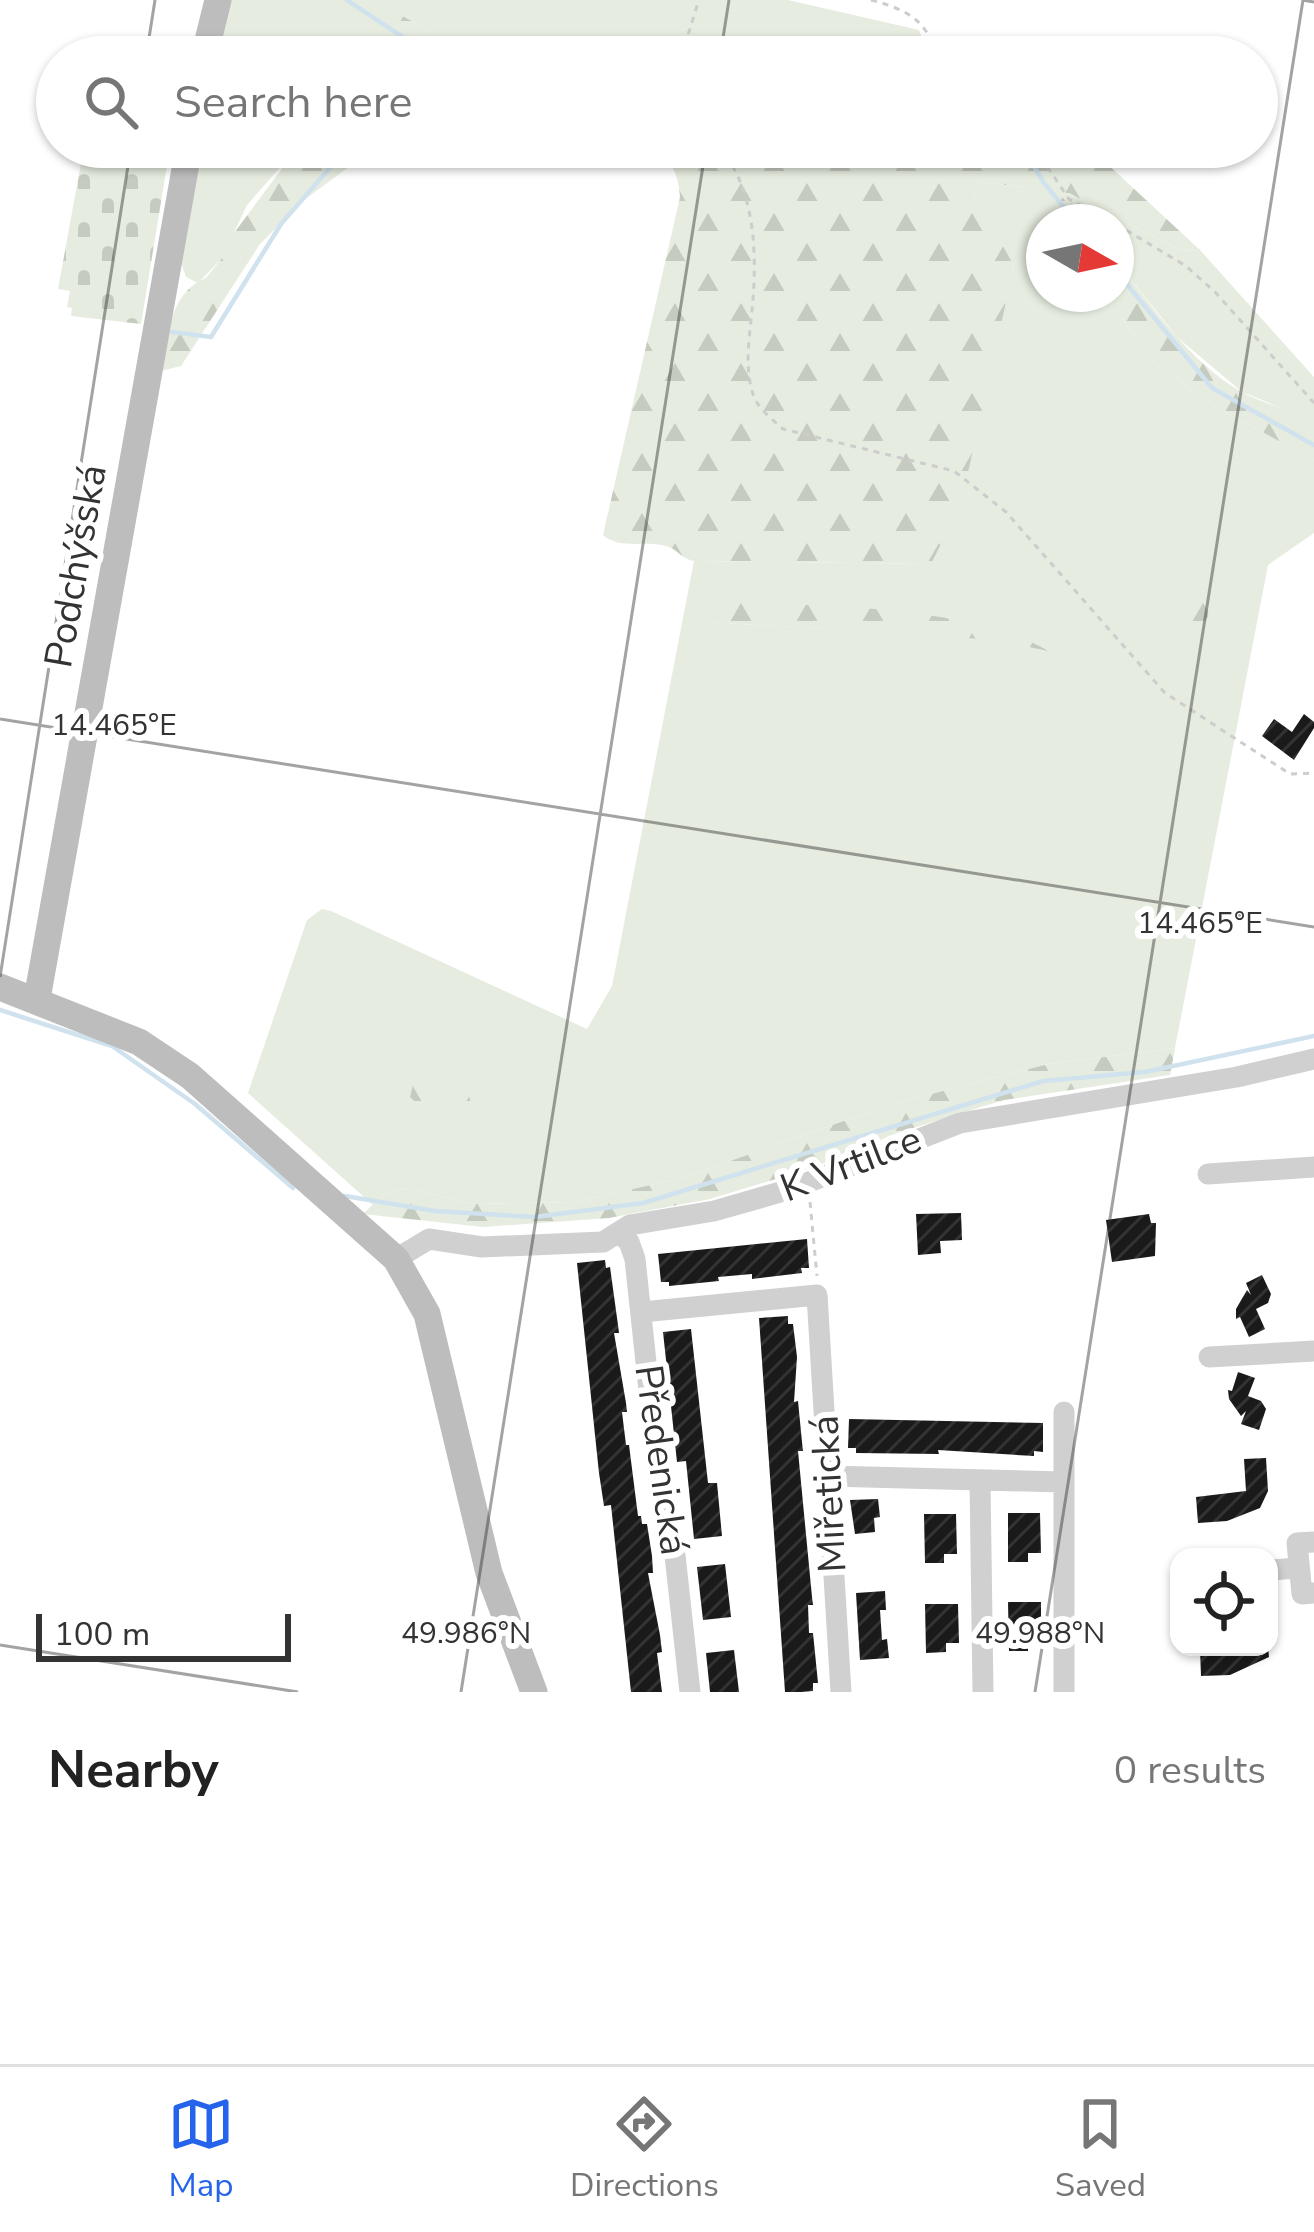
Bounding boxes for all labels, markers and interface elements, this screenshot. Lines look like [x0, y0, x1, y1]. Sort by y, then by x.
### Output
search box [36, 36, 1278, 168]
icon: search [78, 69, 144, 135]
text: Search here [174, 72, 413, 133]
north arrow [1026, 204, 1134, 312]
street label: Podchýšská [32, 460, 120, 672]
text: 14.465°E [51, 705, 177, 746]
text: 14.465°E [1137, 903, 1263, 944]
street label: K Vrtilce [773, 1113, 929, 1215]
street label: Předenická [621, 1362, 701, 1558]
street label: Miřetická [798, 1414, 860, 1574]
map controls [1170, 1548, 1278, 1656]
button: locate [1170, 1548, 1278, 1656]
scale bar [36, 1608, 291, 1661]
text: 100 m [54, 1612, 150, 1657]
text: 49.986°N [401, 1613, 531, 1654]
text: 49.988°N [975, 1613, 1105, 1654]
text: Nearby [48, 1735, 219, 1805]
text: 0 results [1114, 1744, 1266, 1797]
tab: Map [168, 2091, 234, 2208]
tab: Directions [570, 2091, 719, 2208]
tab: Saved [1055, 2091, 1146, 2208]

